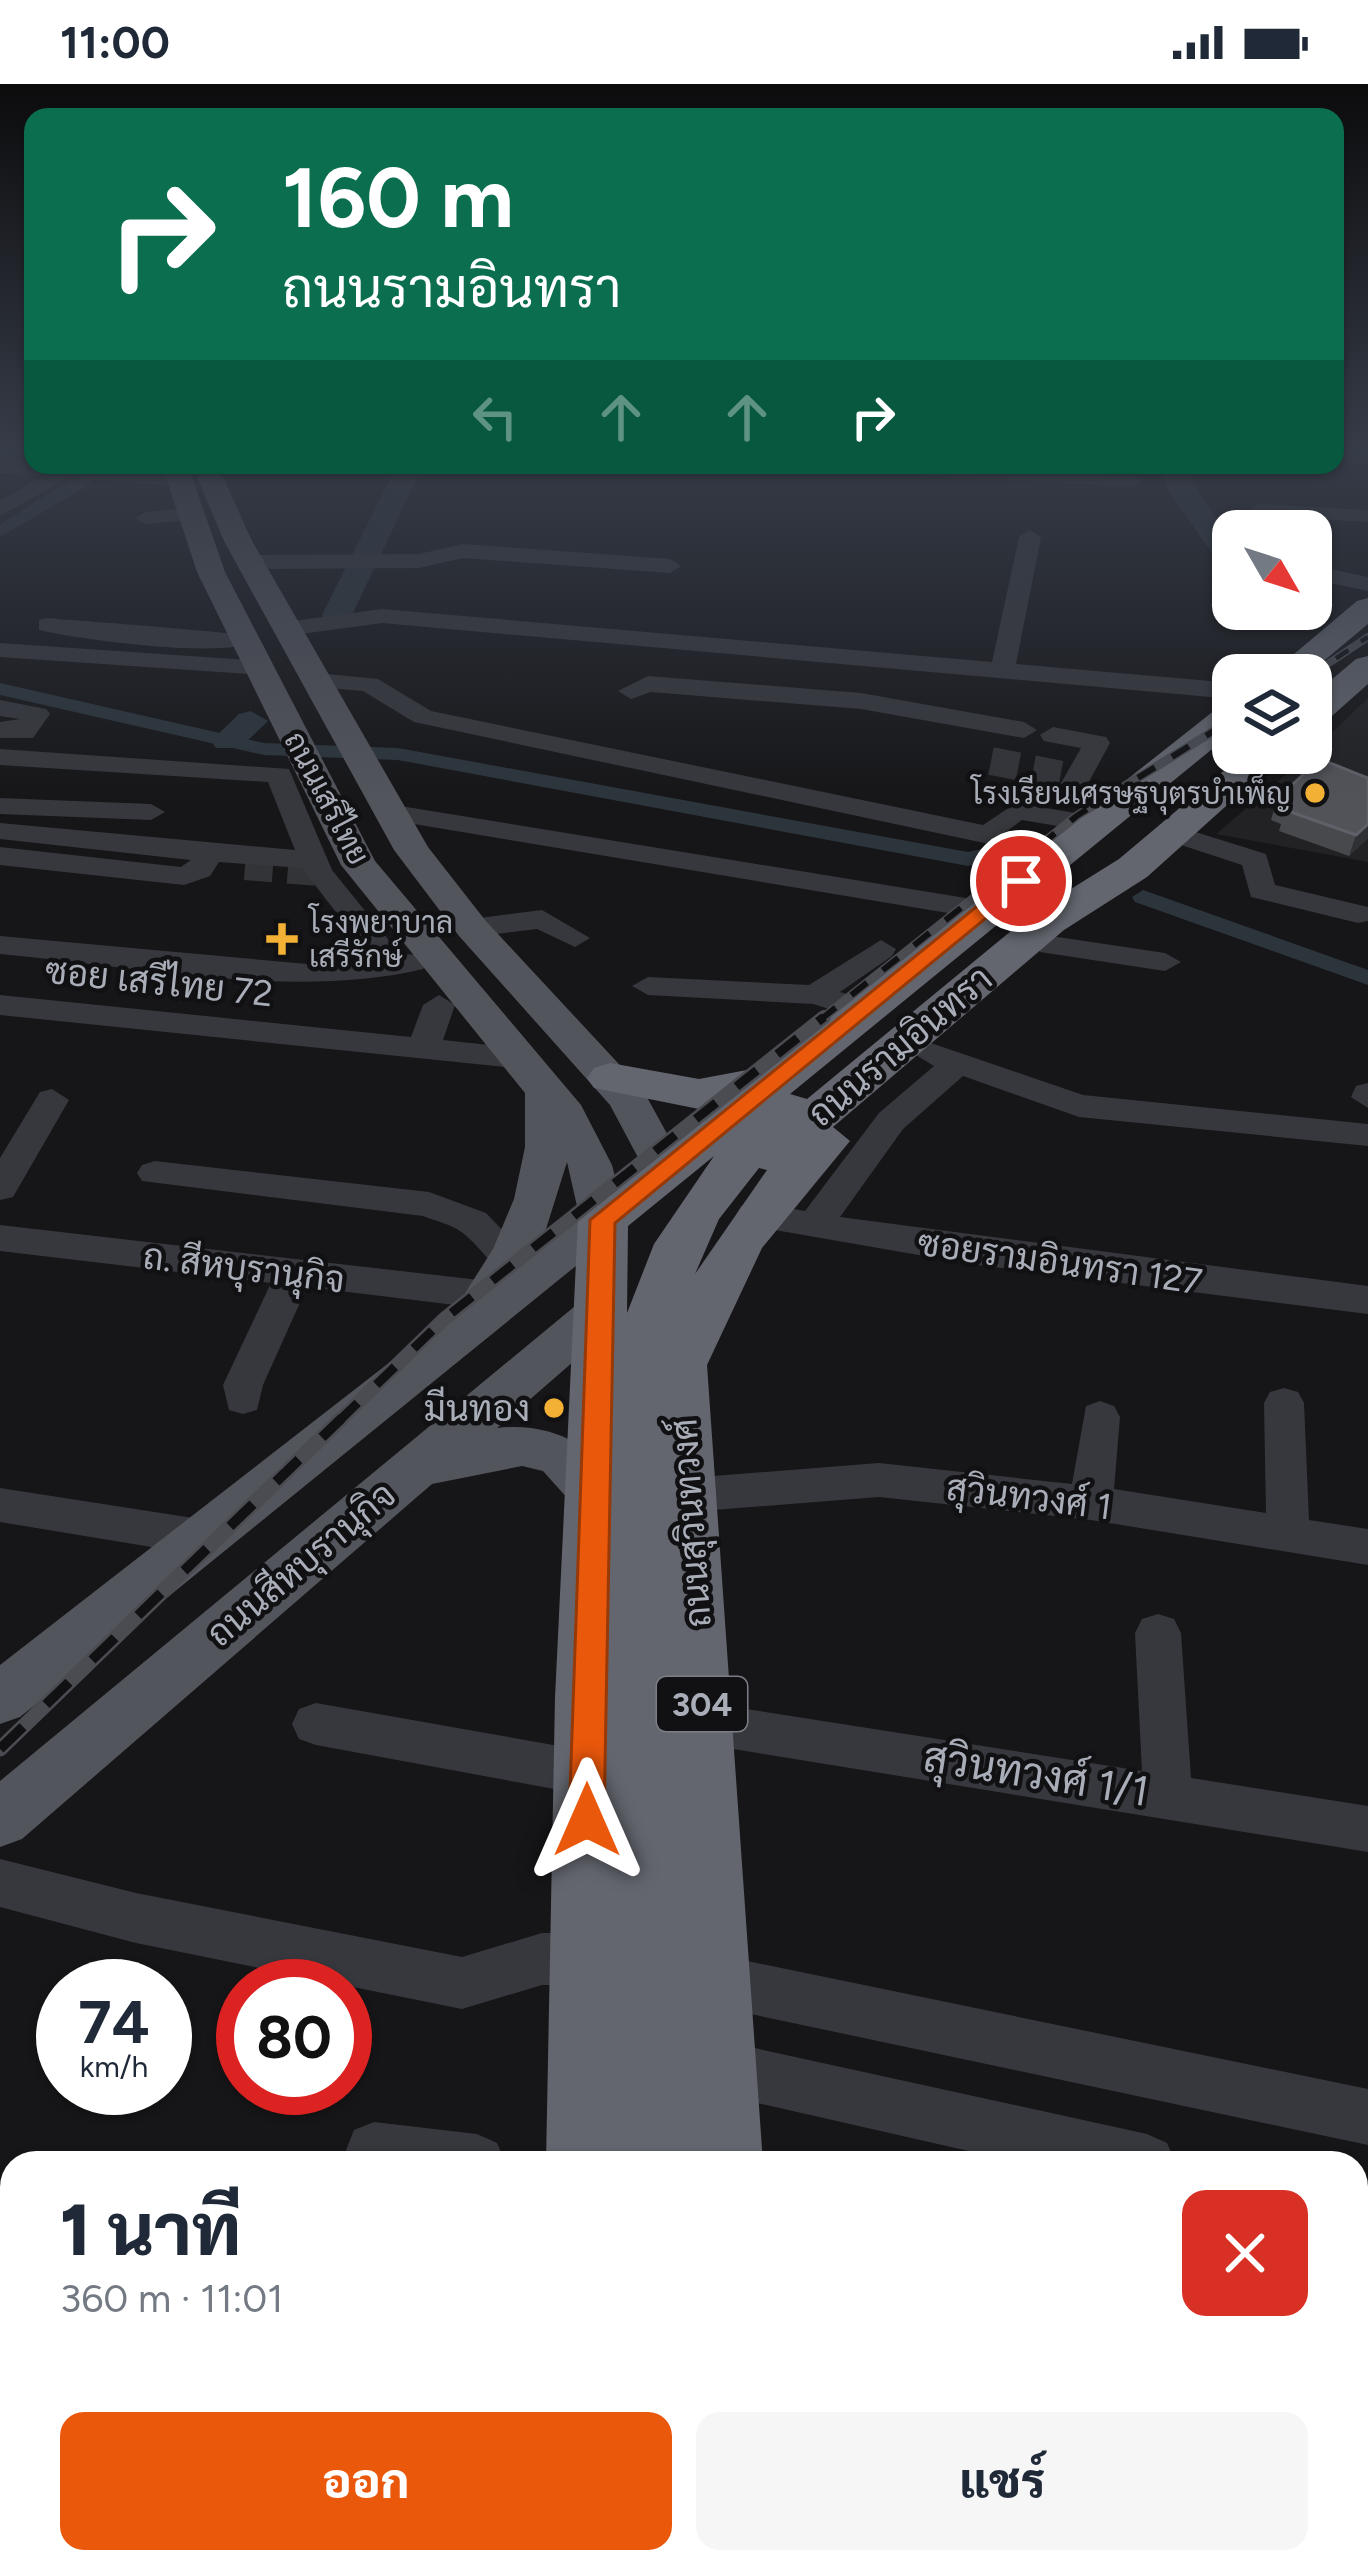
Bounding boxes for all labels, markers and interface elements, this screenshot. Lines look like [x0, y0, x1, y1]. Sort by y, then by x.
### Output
text: 11:00 [60, 15, 170, 69]
text: 160 m [282, 147, 514, 248]
icon: right [84, 156, 240, 312]
text: ถนนรามอินทรา [282, 256, 622, 321]
icon: left [462, 384, 528, 450]
icon: ahead [588, 384, 654, 450]
icon: ahead [714, 384, 780, 450]
icon: right [840, 384, 906, 450]
north arrow [1212, 510, 1332, 630]
map controls [1212, 510, 1332, 774]
button: layers [1212, 654, 1332, 774]
street label: ถนนเสรีไทย [277, 725, 378, 871]
place label: โรงเรียนเศรษฐบุตรบำเพ็ญ [969, 772, 1291, 815]
marker: โรงเรียนเศรษฐบุตรบำเพ็ญ [1302, 780, 1328, 806]
pin [970, 830, 1072, 932]
icon: arrive [988, 848, 1054, 914]
place label: โรงพยาบาล เสรีรักษ์ [307, 903, 453, 975]
marker: โรงพยาบาล เสรีรักษ์ [266, 923, 298, 955]
street label: ซอย เสรีไทย 72 [43, 948, 275, 1015]
street label: ถนนรามอินทรา [799, 957, 1001, 1135]
street label: ซอยรามอินทรา 127 [915, 1221, 1205, 1303]
street label: ถ. สีหบุรานุกิจ [140, 1233, 347, 1305]
place label: มีนทอง [424, 1386, 530, 1430]
marker: มีนทอง [541, 1395, 567, 1421]
street label: ถนนสุวินทวงศ์ [661, 1417, 723, 1629]
street label: สุวินทวงศ์ 1 [944, 1465, 1114, 1531]
street label: ถนนสีหบุรานุกิจ [198, 1472, 406, 1657]
road number: 304 [657, 1677, 747, 1731]
street label: สุวินทวงศ์ 1/1 [919, 1730, 1152, 1821]
position arrow [524, 1757, 650, 1883]
speed limit sign: 80 [216, 1959, 372, 2115]
text: 74 [78, 1986, 150, 2058]
text: km/h [80, 2048, 148, 2085]
text: 1 นาที [60, 2187, 241, 2273]
button: close [1182, 2190, 1308, 2316]
text: 360 m · 11:01 [60, 2275, 283, 2322]
button: ออก [60, 2412, 672, 2550]
button: แชร์ [696, 2412, 1308, 2550]

